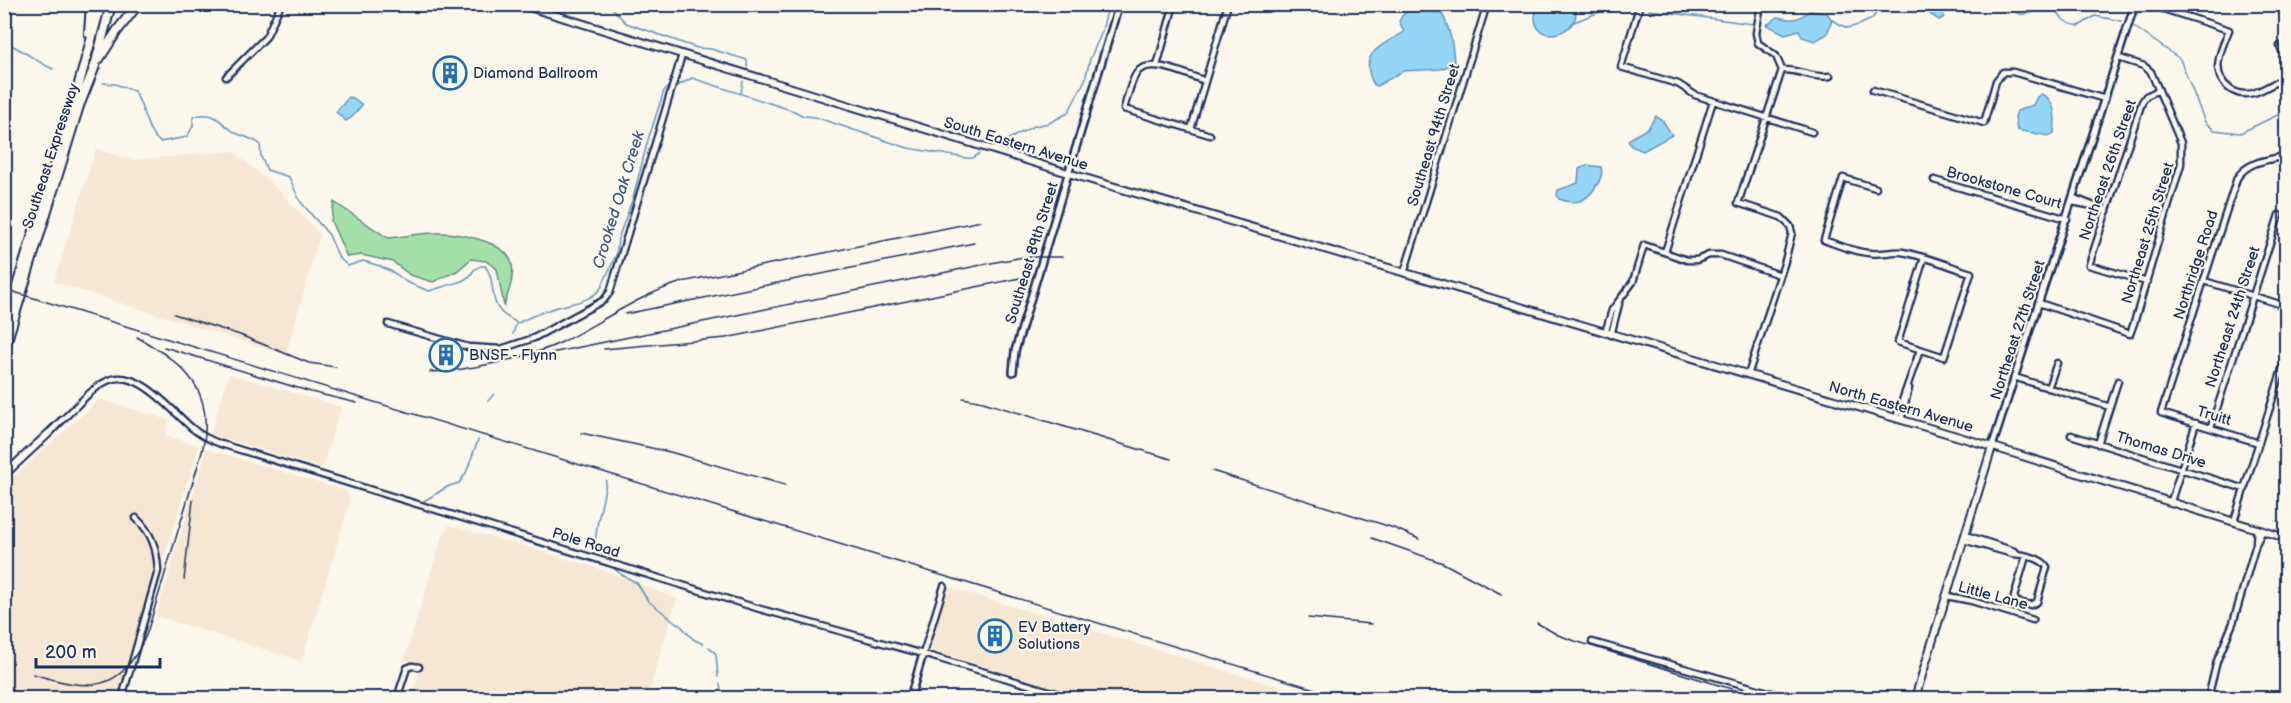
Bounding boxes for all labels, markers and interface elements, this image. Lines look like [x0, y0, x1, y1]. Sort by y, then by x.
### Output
building icon: Diamond Ballroom [432, 55, 468, 91]
street label: Southeast 94th Street [1403, 61, 1465, 208]
place label: Diamond Ballroom [473, 64, 598, 83]
street label: Southeast Expressway [19, 81, 84, 231]
street label: Northeast 26th Street [2075, 97, 2141, 243]
street label: South Eastern Avenue [942, 113, 1091, 175]
water label: Crooked Oak Creek [589, 128, 649, 271]
street label: Northeast 25th Street [2117, 160, 2179, 306]
street label: Brookstone Court [1944, 162, 2064, 214]
street label: Southeast 89th Street [1001, 179, 1063, 326]
street label: Northridge Road [2169, 208, 2223, 322]
street label: Northeast 24th Street [2201, 244, 2265, 390]
street label: Northeast 27th Street [1986, 257, 2050, 402]
building icon: BNSF - Flynn [428, 337, 464, 373]
place label: BNSF - Flynn [469, 346, 557, 365]
street label: North Eastern Avenue [1827, 377, 1976, 437]
street label: Truitt [2195, 402, 2234, 430]
street label: Thomas Drive [2114, 427, 2208, 473]
street label: Pole Road [550, 524, 622, 562]
street label: Little Lane [1956, 578, 2030, 614]
building icon: EV Battery Solutions [977, 618, 1013, 654]
place label: EV Battery Solutions [1018, 618, 1091, 654]
scale bar [36, 631, 160, 669]
text: 200 m [45, 642, 97, 663]

